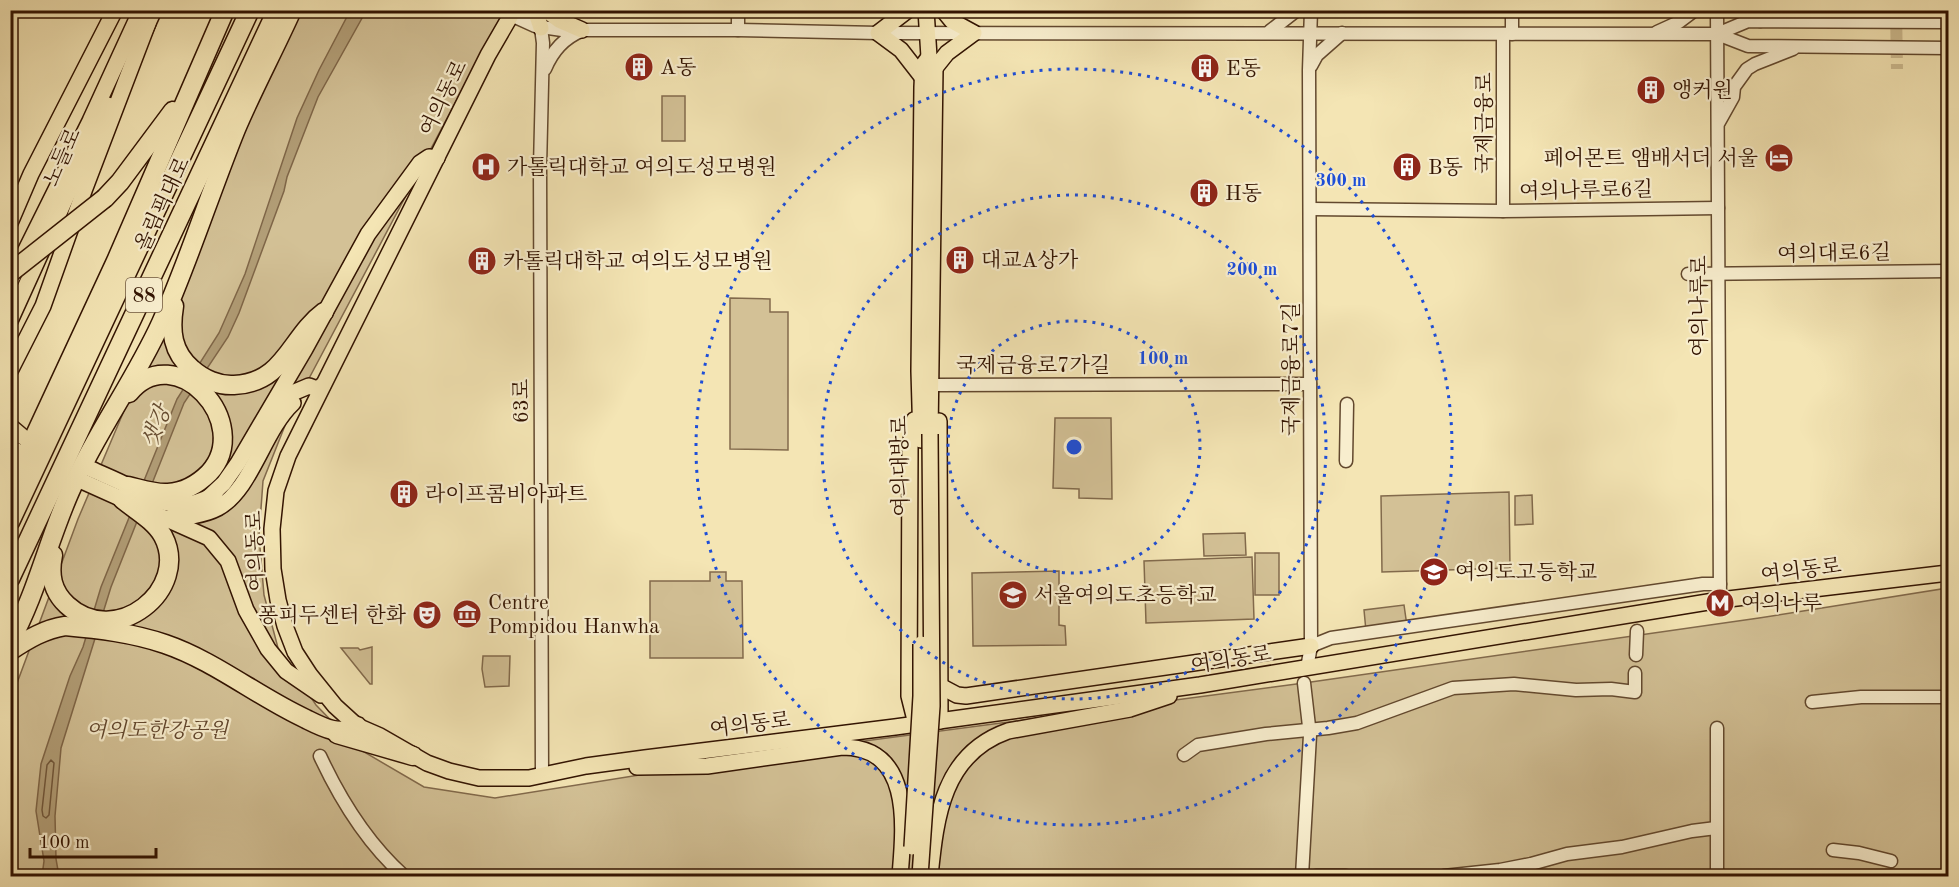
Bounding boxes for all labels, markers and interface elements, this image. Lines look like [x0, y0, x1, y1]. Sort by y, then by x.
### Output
building icon: A동 [623, 51, 655, 83]
building icon: E동 [1189, 52, 1221, 84]
street label: 여의동로 [415, 57, 472, 140]
place label: A동 [660, 57, 696, 79]
place label: E동 [1226, 58, 1261, 80]
street label: 국제금융로 [1473, 72, 1496, 174]
building icon: 앵커원 [1635, 74, 1667, 106]
place label: 앵커원 [1672, 79, 1733, 102]
street label: 노들로 [40, 125, 85, 190]
hotel icon: 페어몬트 앰배서더 서울 [1763, 142, 1795, 174]
place label: 페어몬트 앰배서더 서울 [1543, 147, 1758, 170]
hospital icon: 가톨릭대학교 여의도성모병원 [470, 151, 502, 183]
building icon: B동 [1391, 151, 1423, 183]
street label: 올림픽대로 [131, 153, 194, 255]
place label: 가톨릭대학교 여의도성모병원 [507, 156, 777, 179]
place label: B동 [1428, 157, 1463, 179]
text: 300 m [1316, 172, 1366, 190]
building icon: H동 [1188, 177, 1220, 209]
street label: 여의나루로6길 [1519, 178, 1653, 203]
place label: H동 [1225, 183, 1262, 205]
street label: 여의대로6길 [1777, 241, 1891, 266]
building icon: 대교A상가 [944, 244, 976, 276]
building icon: 카톨릭대학교 여의도성모병원 [466, 245, 498, 277]
place label: 대교A상가 [981, 249, 1079, 272]
place label: 카톨릭대학교 여의도성모병원 [503, 250, 773, 273]
street label: 여의나루로 [1688, 255, 1711, 357]
text: 200 m [1227, 261, 1277, 279]
road number: 88 [126, 278, 162, 312]
street label: 국제금융로7길 [1280, 302, 1303, 436]
text: 100 m [1138, 350, 1188, 368]
street label: 국제금융로7가길 [956, 354, 1110, 377]
street label: 63로 [511, 379, 533, 423]
water label: 샛강 [137, 399, 176, 451]
street label: 여의대방로 [888, 415, 913, 517]
centre of rings [1064, 437, 1084, 457]
building icon: 라이프콤비아파트 [388, 478, 420, 510]
place label: 라이프콤비아파트 [425, 482, 587, 506]
street label: 여의동로 [243, 510, 268, 592]
street label: 여의동로 [1759, 554, 1843, 587]
school or university icon: 여의도고등학교 [1418, 556, 1450, 588]
place label: 여의도고등학교 [1455, 561, 1597, 584]
school or university icon: 서울여의도초등학교 [997, 579, 1029, 611]
place label: 서울여의도초등학교 [1034, 584, 1217, 607]
metro station icon: 여의나루 [1704, 587, 1736, 619]
place label: 여의나루 [1741, 592, 1822, 615]
place label: Centre Pompidou Hanwha [488, 593, 660, 638]
museum icon: Centre Pompidou Hanwha [451, 598, 483, 630]
theatre icon: 퐁피두센터 한화 [411, 599, 443, 631]
place label: 퐁피두센터 한화 [258, 604, 407, 627]
street label: 여의동로 [1189, 642, 1273, 677]
street label: 여의동로 [708, 708, 792, 741]
park label: 여의도한강공원 [86, 719, 230, 742]
scale bar [30, 821, 156, 859]
text: 100 m [39, 834, 90, 852]

